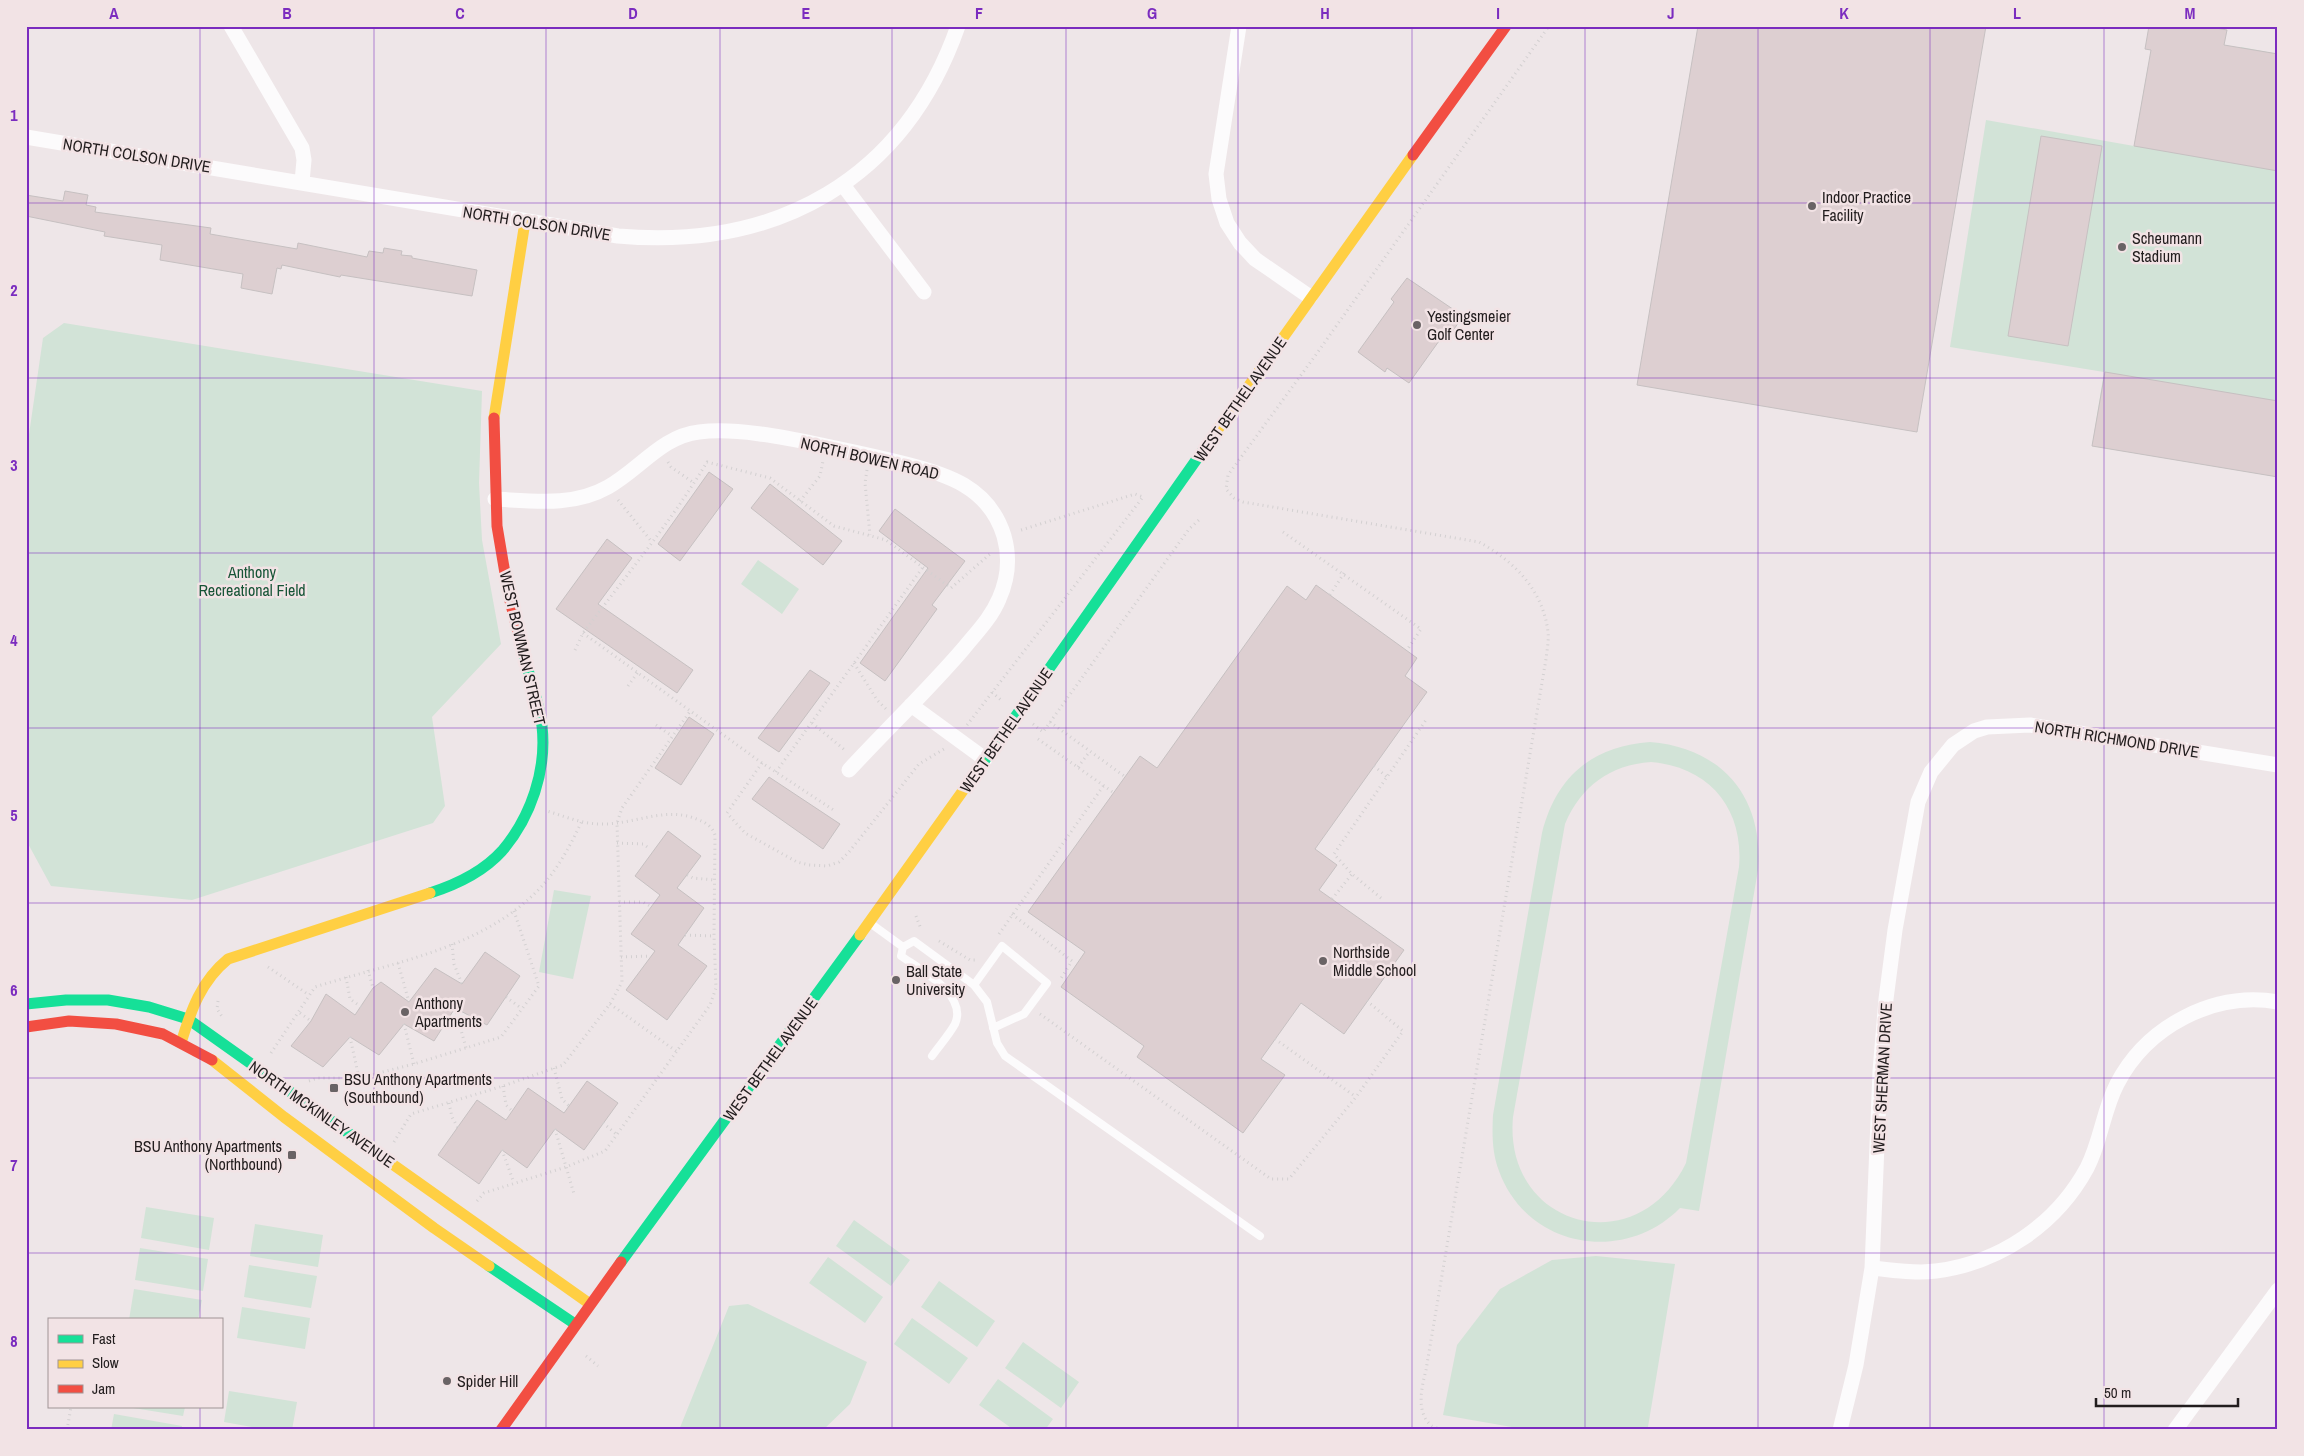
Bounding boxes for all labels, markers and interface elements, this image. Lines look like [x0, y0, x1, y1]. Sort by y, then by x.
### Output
text: A [109, 2, 119, 24]
text: B [282, 2, 292, 24]
text: C [455, 2, 465, 24]
text: D [628, 2, 638, 24]
text: E [802, 2, 811, 24]
text: F [975, 2, 983, 24]
text: G [1147, 2, 1157, 24]
text: H [1320, 2, 1330, 24]
text: I [1496, 2, 1500, 24]
text: J [1667, 2, 1675, 24]
text: K [1839, 2, 1849, 24]
text: L [2013, 2, 2021, 24]
text: M [2185, 2, 2196, 24]
text: 1 [10, 104, 18, 126]
street label: NORTH COLSON DRIVE [62, 132, 212, 178]
place label: Indoor Practice Facility [1822, 186, 1911, 226]
street label: NORTH COLSON DRIVE [462, 200, 612, 246]
marker: Indoor Practice Facility [1806, 200, 1818, 212]
place label: Scheumann Stadium [2132, 227, 2202, 267]
marker: Scheumann Stadium [2116, 241, 2128, 253]
text: 2 [10, 279, 18, 301]
place label: Yestingsmeier Golf Center [1427, 305, 1511, 345]
marker: Yestingsmeier Golf Center [1411, 319, 1423, 331]
street label: WEST BETHEL AVENUE [1189, 332, 1291, 466]
street label: NORTH BOWEN ROAD [799, 431, 941, 485]
text: 3 [10, 454, 18, 476]
park label: Anthony Recreational Field [198, 561, 306, 601]
street label: WEST BOWMAN STREET [495, 569, 551, 727]
text: 4 [10, 629, 18, 651]
street label: WEST BETHEL AVENUE [955, 663, 1057, 797]
street label: NORTH RICHMOND DRIVE [2033, 715, 2201, 763]
text: 5 [10, 804, 18, 826]
place label: Northside Middle School [1333, 941, 1416, 981]
marker: Northside Middle School [1317, 955, 1329, 967]
place label: Ball State University [906, 960, 965, 1000]
marker: Ball State University [890, 974, 902, 986]
text: 6 [10, 979, 18, 1001]
place label: Anthony Apartments [414, 992, 482, 1032]
street label: WEST BETHEL AVENUE [718, 993, 822, 1125]
street label: WEST SHERMAN DRIVE [1867, 1002, 1897, 1154]
marker: Anthony Apartments [399, 1006, 411, 1018]
street label: NORTH MCKINLEY AVENUE [245, 1055, 399, 1173]
place label: BSU Anthony Apartments (Southbound) [344, 1068, 492, 1108]
marker: BSU Anthony Apartments (Southbound) [328, 1082, 340, 1094]
place label: BSU Anthony Apartments (Northbound) [134, 1135, 282, 1175]
marker: BSU Anthony Apartments (Northbound) [286, 1149, 298, 1161]
text: 7 [10, 1154, 18, 1176]
legend [48, 1318, 222, 1408]
text: Fast [92, 1328, 116, 1349]
text: 8 [10, 1330, 18, 1352]
text: Slow [92, 1352, 119, 1373]
place label: Spider Hill [457, 1370, 518, 1392]
marker: Spider Hill [441, 1375, 453, 1387]
scale bar [2096, 1376, 2239, 1408]
text: Jam [92, 1378, 115, 1399]
text: 50 m [2104, 1382, 2131, 1403]

